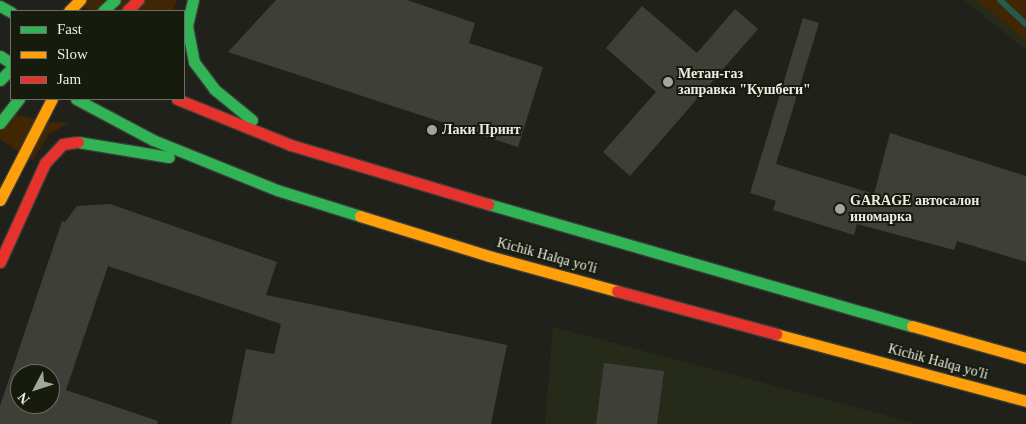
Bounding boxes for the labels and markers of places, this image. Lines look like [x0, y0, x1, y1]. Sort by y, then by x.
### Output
place label: Метан-газ заправка "Кушбеги" [678, 66, 811, 98]
marker: Метан-газ заправка "Кушбеги" [662, 76, 674, 88]
place label: Лаки Принт [442, 122, 521, 138]
marker: Лаки Принт [426, 124, 438, 136]
place label: GARAGE автосалон иномарка [850, 193, 979, 226]
marker: GARAGE автосалон иномарка [834, 203, 846, 215]

